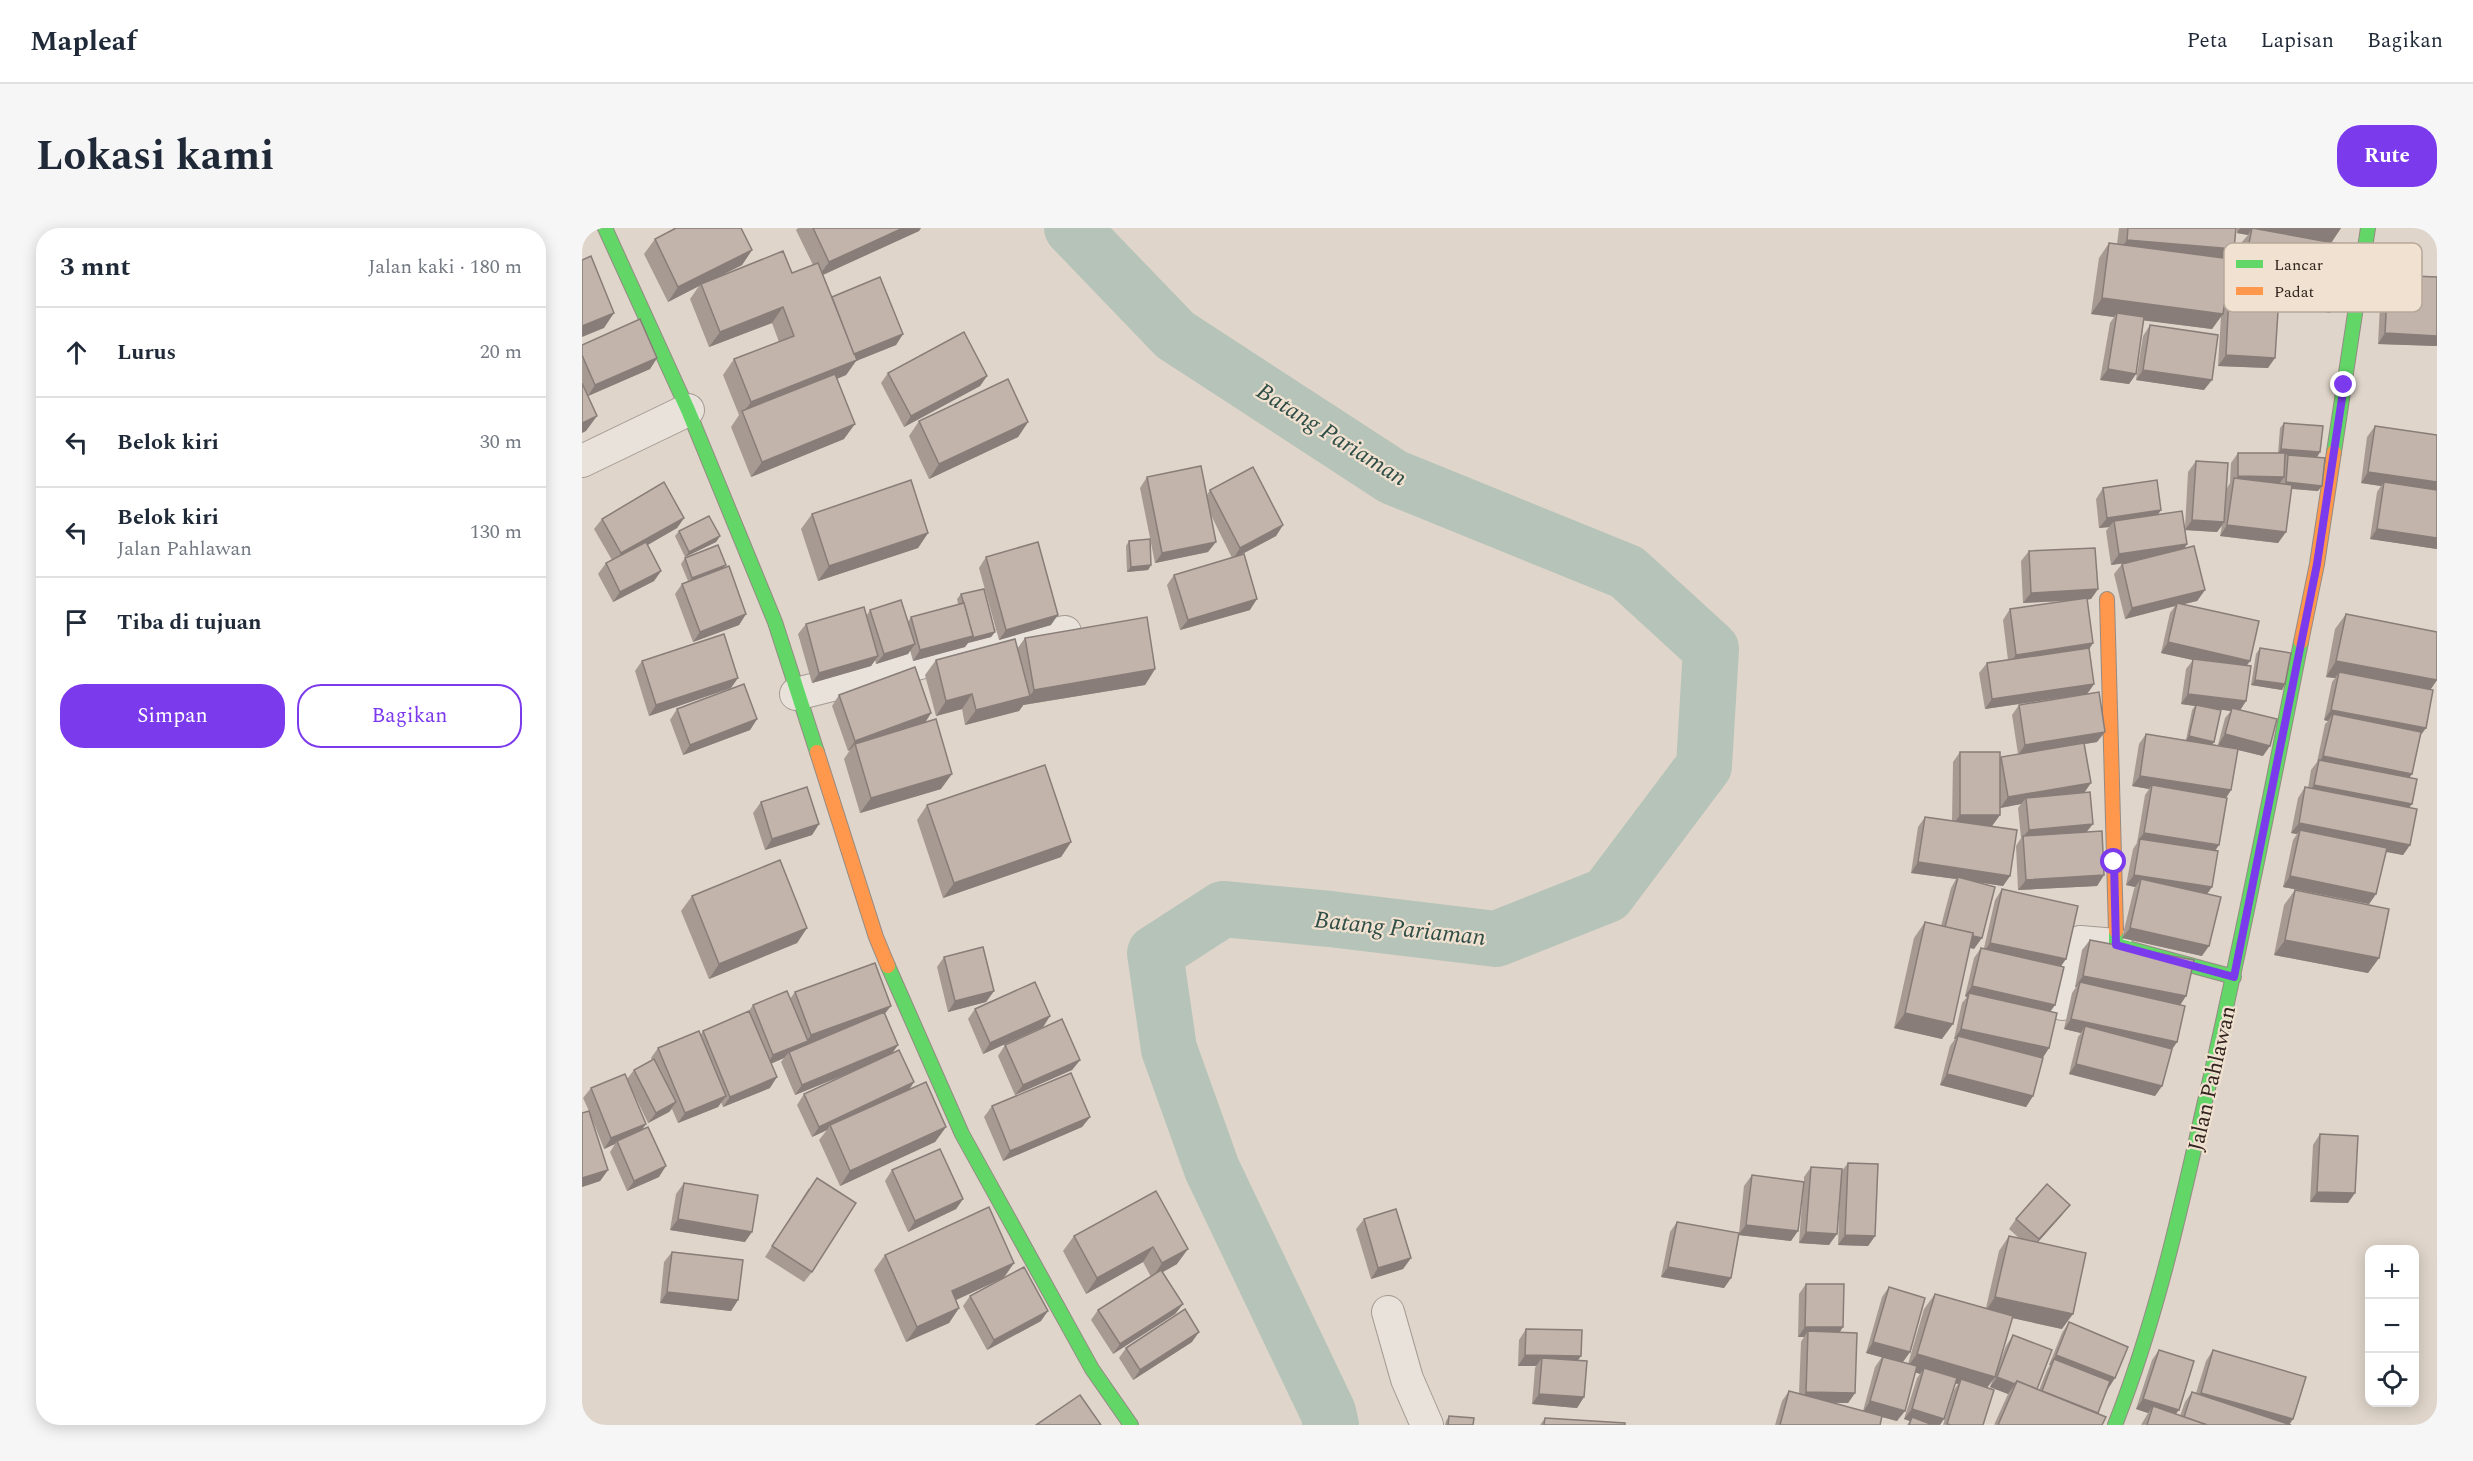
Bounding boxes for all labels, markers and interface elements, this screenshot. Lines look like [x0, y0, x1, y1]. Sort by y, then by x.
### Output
text: Mapleaf [30, 20, 137, 63]
text: Peta [2187, 25, 2227, 57]
text: Lapisan [2260, 25, 2334, 57]
text: Bagikan [2367, 25, 2443, 57]
text: Lokasi kami [36, 125, 274, 188]
button: Rute [2337, 125, 2437, 187]
legend [2224, 243, 2422, 312]
text: 3 mnt [60, 247, 131, 287]
text: Jalan kaki · 180 m [368, 252, 522, 282]
text: Lancar [2274, 253, 2323, 277]
text: Padat [2274, 280, 2314, 304]
icon: ahead [60, 336, 93, 369]
text: Lurus [117, 336, 176, 369]
text: 20 m [480, 337, 522, 367]
route end [2330, 371, 2356, 397]
water label: Batang Pariaman [1249, 374, 1414, 496]
icon: left [60, 426, 93, 459]
text: Belok kiri [117, 426, 219, 459]
text: 30 m [480, 427, 522, 457]
text: Belok kiri [117, 501, 219, 534]
icon: left [60, 516, 93, 549]
text: 130 m [470, 517, 522, 547]
text: Jalan Pahlawan [117, 534, 252, 564]
icon: arrive [60, 606, 93, 639]
text: Tiba di tujuan [117, 606, 262, 639]
button: Simpan [60, 684, 285, 748]
button: Bagikan [297, 684, 522, 748]
route start [2100, 848, 2126, 874]
water label: Batang Pariaman [1312, 902, 1488, 956]
street label: Jalan Pahlawan [2180, 1002, 2245, 1154]
map controls [2365, 1245, 2419, 1407]
button: + [2365, 1245, 2419, 1299]
button: − [2365, 1299, 2419, 1353]
button: locate [2365, 1353, 2419, 1407]

